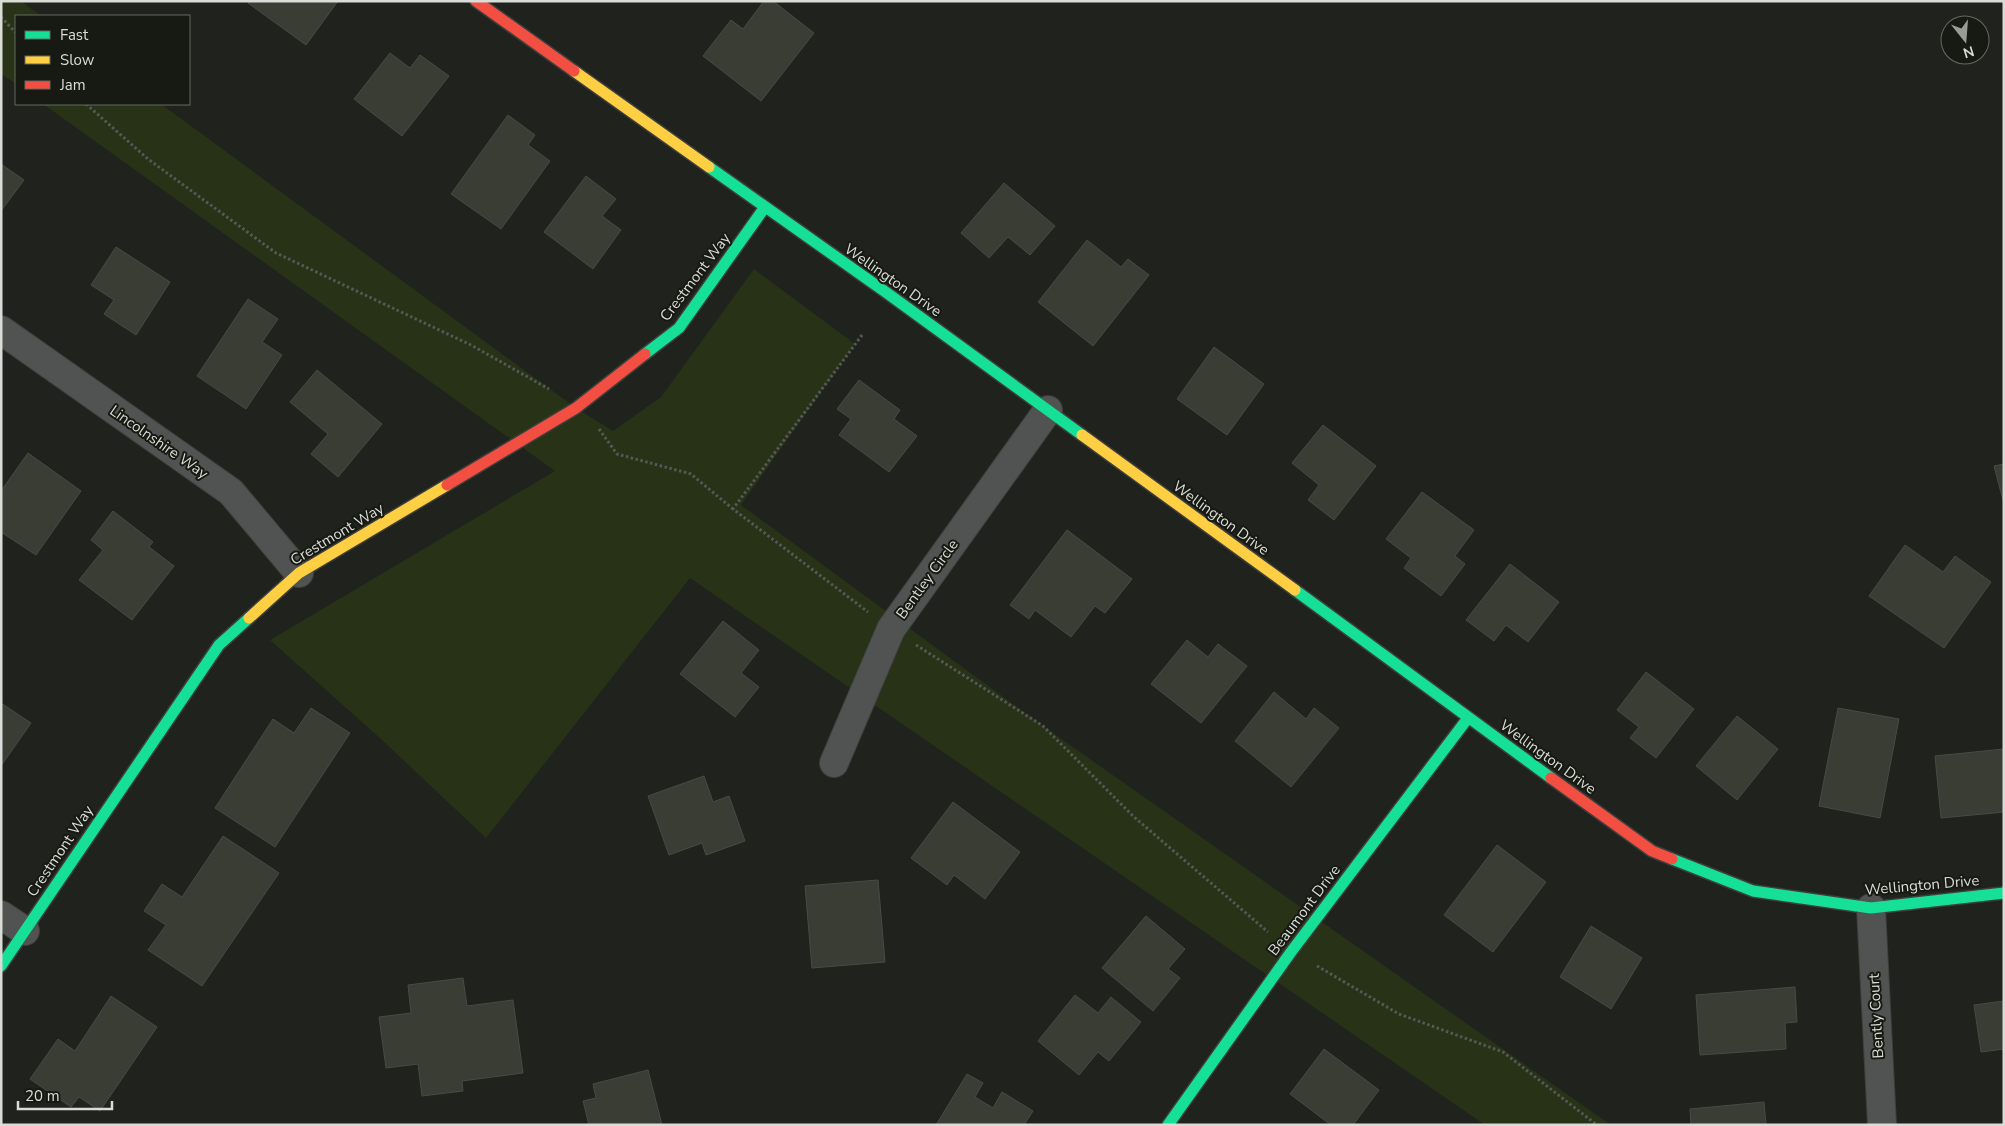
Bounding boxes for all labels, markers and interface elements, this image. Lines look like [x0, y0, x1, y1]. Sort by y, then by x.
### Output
legend [15, 15, 190, 105]
north arrow [1940, 15, 1990, 65]
text: Fast [60, 25, 89, 45]
text: N [1961, 41, 1976, 63]
text: Slow [60, 50, 95, 70]
text: Jam [59, 75, 86, 95]
street label: Crestmont Way [655, 229, 735, 325]
street label: Wellington Drive [840, 239, 946, 321]
street label: Lincolnshire Way [106, 401, 212, 484]
street label: Wellington Drive [1169, 476, 1273, 560]
street label: Crestmont Way [287, 498, 388, 570]
street label: Bentley Circle [891, 535, 963, 623]
street label: Wellington Drive [1496, 715, 1600, 799]
street label: Crestmont Way [22, 801, 98, 900]
street label: Beaumont Drive [1263, 860, 1345, 959]
street label: Wellington Drive [1864, 870, 1980, 900]
street label: Bently Court [1864, 972, 1888, 1059]
scale bar [18, 1078, 111, 1110]
text: 20 m [25, 1086, 60, 1106]

